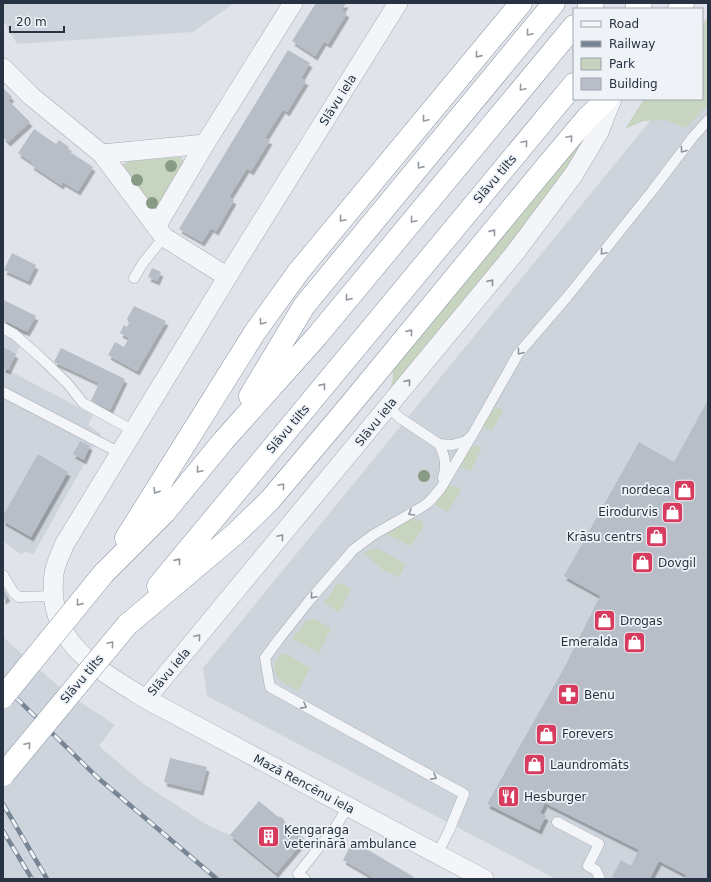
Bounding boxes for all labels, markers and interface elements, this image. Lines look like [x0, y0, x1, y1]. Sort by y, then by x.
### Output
scale bar [10, 8, 64, 34]
legend [573, 8, 703, 100]
text: 20 m [16, 15, 47, 29]
text: Road [609, 17, 639, 31]
one-way arrow [527, 28, 534, 36]
text: Railway [609, 37, 655, 51]
one-way arrow [476, 50, 483, 57]
text: Park [609, 57, 635, 71]
street label: Slāvu iela [317, 72, 359, 128]
text: Building [609, 77, 658, 91]
one-way arrow [520, 83, 527, 91]
one-way arrow [422, 115, 429, 122]
one-way arrow [566, 136, 573, 143]
one-way arrow [520, 140, 527, 147]
one-way arrow [681, 146, 688, 153]
street label: Slāvu tilts [471, 152, 519, 206]
one-way arrow [417, 161, 424, 168]
one-way arrow [339, 215, 346, 222]
one-way arrow [410, 216, 417, 223]
one-way arrow [488, 229, 495, 236]
one-way arrow [600, 247, 607, 254]
one-way arrow [486, 279, 493, 287]
one-way arrow [346, 294, 353, 301]
one-way arrow [259, 318, 267, 325]
one-way arrow [406, 330, 413, 337]
one-way arrow [518, 348, 525, 355]
one-way arrow [404, 380, 411, 387]
one-way arrow [319, 383, 326, 391]
street label: Slāvu iela [352, 395, 400, 449]
street label: Slāvu tilts [264, 402, 312, 456]
one-way arrow [197, 466, 204, 473]
shop icon: nordeca [672, 477, 698, 503]
one-way arrow [278, 483, 285, 490]
place label: nordeca [621, 483, 670, 497]
one-way arrow [153, 487, 160, 494]
shop icon: Eirodurvis [660, 499, 686, 525]
place label: Eirodurvis [598, 505, 658, 519]
one-way arrow [408, 509, 415, 516]
shop icon: Krāsu centrs [644, 524, 670, 550]
place label: Krāsu centrs [567, 530, 642, 544]
one-way arrow [277, 534, 284, 541]
shop icon: Dovgil [630, 550, 656, 576]
place label: Dovgil [658, 556, 696, 570]
one-way arrow [173, 559, 180, 566]
one-way arrow [310, 591, 318, 599]
one-way arrow [77, 599, 84, 606]
shop icon: Drogas [591, 608, 617, 634]
place label: Drogas [620, 614, 662, 628]
shop icon: Emeralda [621, 629, 647, 655]
one-way arrow [194, 634, 201, 641]
place label: Emeralda [561, 635, 618, 649]
one-way arrow [106, 642, 113, 649]
street label: Slāvu iela [145, 645, 193, 699]
street label: Slāvu tilts [58, 652, 106, 706]
pharmacy icon: Benu [555, 682, 581, 708]
place label: Benu [584, 688, 615, 702]
one-way arrow [300, 701, 307, 709]
shop icon: Forevers [534, 721, 560, 747]
place label: Forevers [562, 727, 614, 741]
one-way arrow [23, 742, 30, 749]
street label: Mazā Rencēnu iela [251, 751, 357, 817]
shop icon: Laundromāts [521, 752, 547, 778]
place label: Laundromāts [550, 758, 629, 772]
one-way arrow [430, 772, 437, 780]
restaurant icon: Hesburger [495, 784, 521, 810]
place label: Hesburger [524, 790, 587, 804]
place label: Ķengaraga veterinārā ambulance [284, 823, 416, 851]
building icon: Ķengaraga veterinārā ambulance [255, 824, 281, 850]

